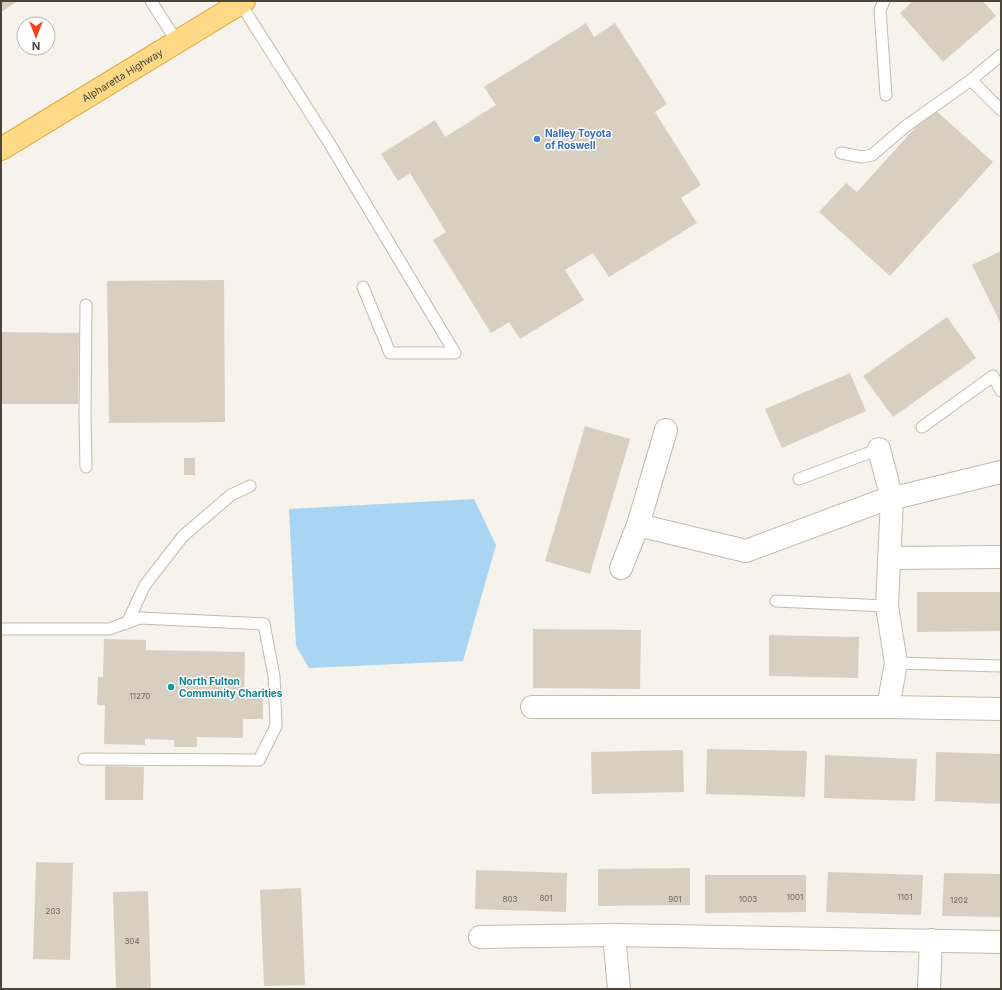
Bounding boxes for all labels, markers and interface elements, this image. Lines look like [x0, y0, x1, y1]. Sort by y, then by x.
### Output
north arrow [16, 16, 56, 56]
text: N [32, 39, 40, 53]
street label: Alpharetta Highway [80, 46, 165, 104]
place label: Nalley Toyota of Roswell [545, 127, 612, 151]
marker: Nalley Toyota of Roswell [532, 134, 542, 144]
place label: North Fulton Community Charities [179, 675, 283, 700]
marker: North Fulton Community Charities [166, 682, 176, 692]
house number: 11270 [130, 691, 150, 701]
house number: 1001 [787, 892, 803, 902]
house number: 1101 [898, 892, 912, 902]
house number: 801 [539, 893, 553, 903]
house number: 803 [503, 894, 518, 904]
house number: 901 [668, 894, 682, 904]
house number: 1003 [739, 894, 757, 904]
house number: 1202 [950, 895, 968, 905]
house number: 203 [46, 906, 60, 916]
house number: 304 [124, 936, 140, 946]

